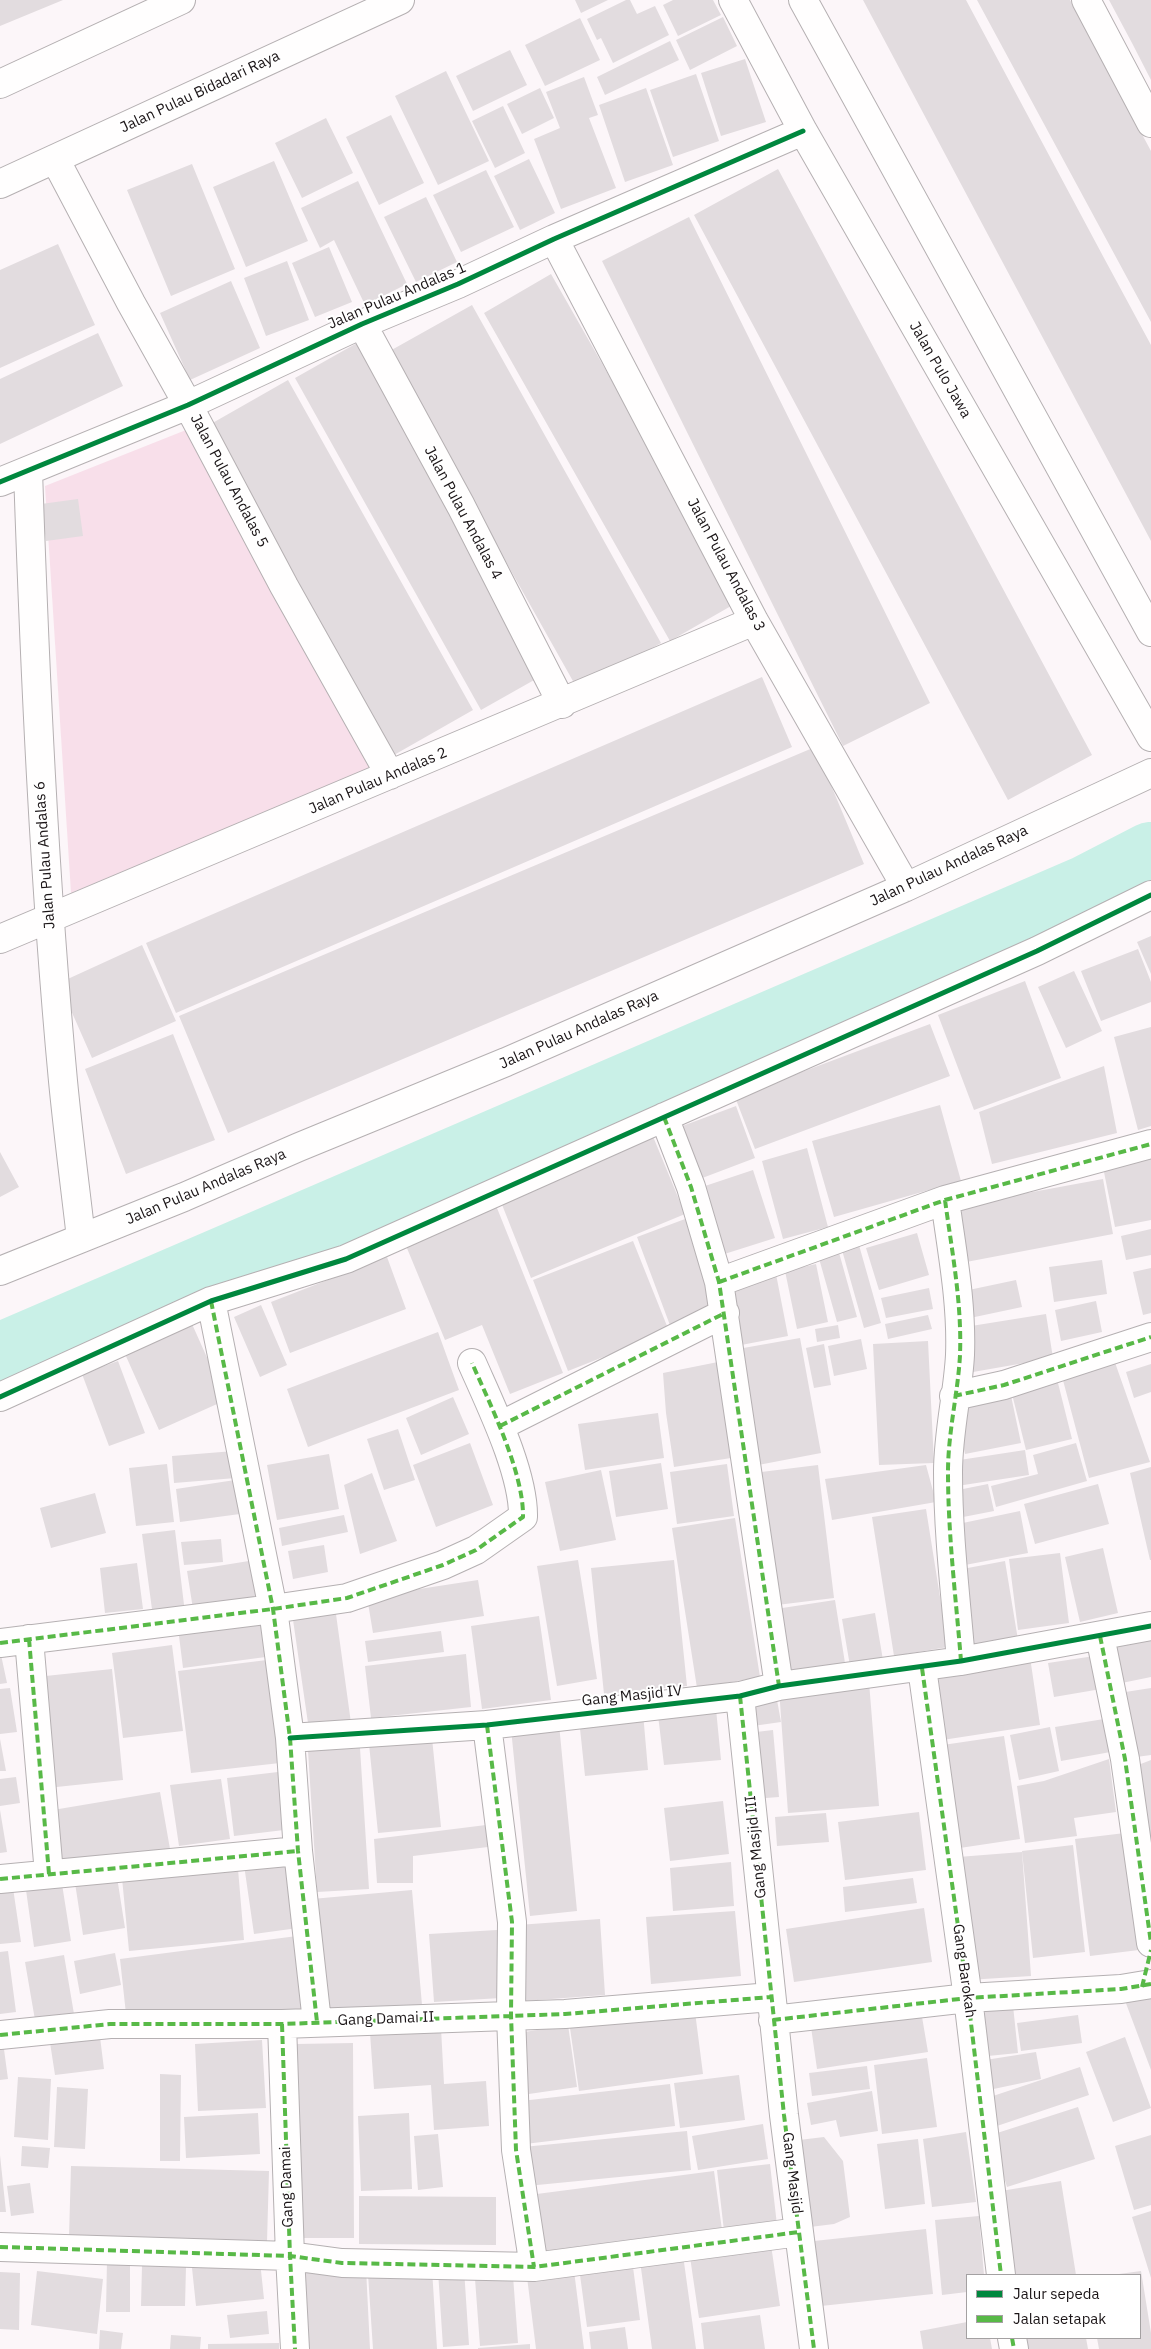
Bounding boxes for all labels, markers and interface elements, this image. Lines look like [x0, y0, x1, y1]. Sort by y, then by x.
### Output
street label: Jalan Pulau Bidadari Raya [117, 47, 283, 137]
street label: Jalan Pulau Andalas 1 [325, 259, 469, 333]
street label: Jalan Pulo Jawa [905, 319, 975, 421]
street label: Jalan Pulau Andalas 5 [186, 411, 272, 551]
street label: Jalan Pulau Andalas 4 [420, 443, 506, 583]
street label: Jalan Pulau Andalas 3 [683, 495, 769, 635]
street label: Jalan Pulau Andalas 2 [306, 744, 450, 818]
street label: Jalan Pulau Andalas 6 [31, 780, 59, 930]
street label: Jalan Pulau Andalas Raya [867, 821, 1031, 911]
street label: Jalan Pulau Andalas Raya [497, 987, 661, 1073]
street label: Jalan Pulau Andalas Raya [123, 1145, 289, 1229]
street label: Gang Masjid IV [581, 1682, 683, 1710]
street label: Gang Masjid III [742, 1795, 770, 1899]
street label: Gang Barokah [949, 1923, 979, 2019]
street label: Gang Damai II [337, 2008, 435, 2030]
street label: Gang Masjid [778, 2131, 806, 2215]
street label: Gang Damai [277, 2146, 297, 2228]
legend [966, 2274, 1141, 2339]
text: Jalur sepeda [1013, 2284, 1100, 2303]
text: Jalan setapak [1013, 2309, 1106, 2328]

